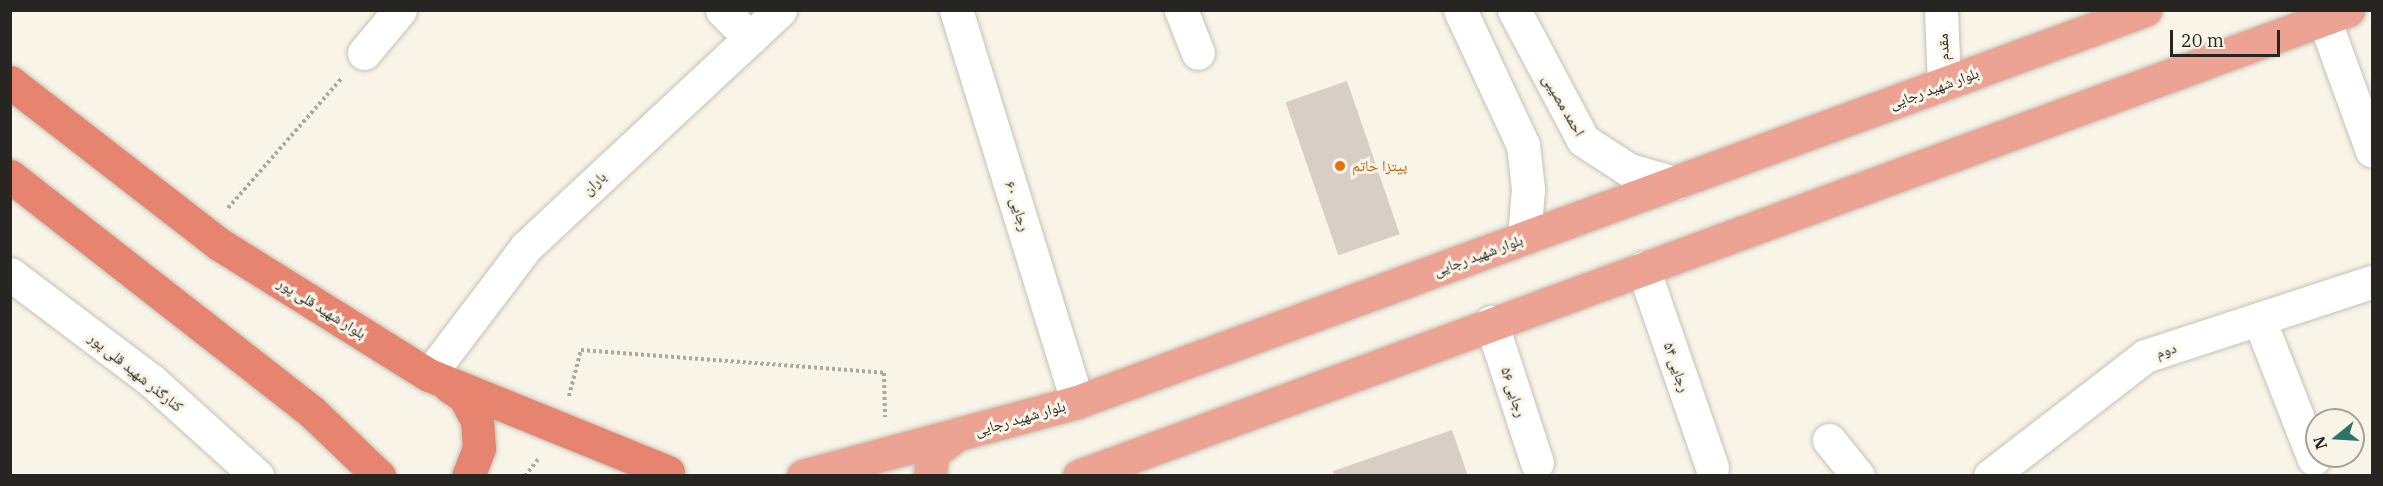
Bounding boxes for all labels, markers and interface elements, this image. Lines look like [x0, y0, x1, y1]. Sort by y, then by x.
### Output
scale bar [2173, 18, 2282, 56]
text: 20 m [2181, 29, 2224, 52]
street label: مقدم [1933, 33, 1953, 61]
street label: بلوار شهید رجایی [1887, 64, 1981, 112]
street label: احمد مصیبی [1539, 71, 1589, 139]
place label: پیتزا حاتم [1352, 157, 1407, 175]
marker: پیتزا حاتم [1333, 159, 1347, 173]
street label: باران [578, 168, 610, 198]
street label: رجایی ۶۰ [1002, 179, 1034, 233]
street label: بلوار شهید رجایی [1431, 231, 1525, 279]
street label: بلوار شهید قلی پور [274, 274, 370, 342]
street label: کنارگذر شهید قلی پور [85, 328, 187, 416]
street label: دوم [2153, 338, 2179, 362]
street label: رجایی ۵۴ [1660, 340, 1694, 394]
street label: رجایی ۵۶ [1497, 365, 1531, 419]
street label: بلوار شهید رجایی [972, 396, 1068, 440]
north arrow [2305, 408, 2365, 468]
text: N [2308, 434, 2331, 452]

